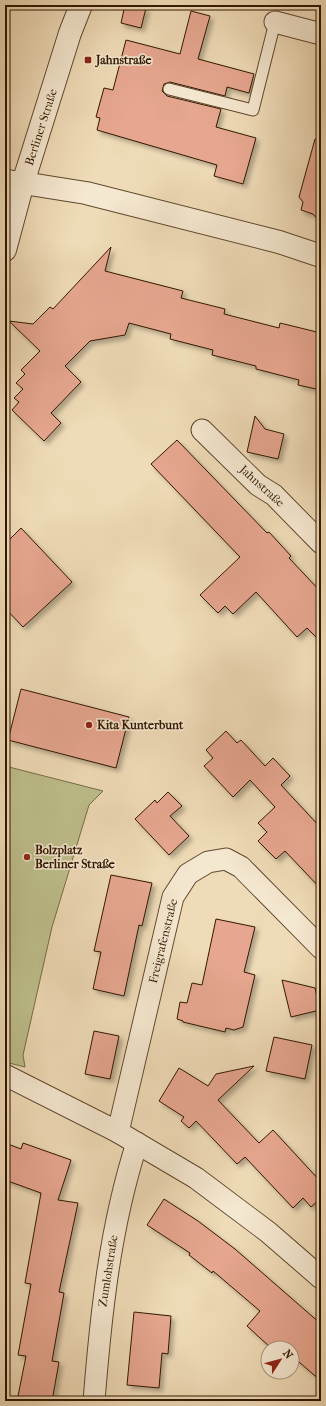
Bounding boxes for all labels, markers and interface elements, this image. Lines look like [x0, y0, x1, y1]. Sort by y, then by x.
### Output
place label: Jahnstraße [94, 53, 151, 68]
marker: Jahnstraße [83, 55, 93, 65]
street label: Berliner Straße [22, 87, 60, 167]
street label: Jahnstraße [236, 462, 287, 510]
place label: Kita Kunterbunt [97, 718, 184, 732]
marker: Kita Kunterbunt [84, 720, 94, 730]
place label: Bolzplatz Berliner Straße [35, 843, 115, 871]
marker: Bolzplatz Berliner Straße [22, 852, 32, 862]
street label: Freigrafenstraße [146, 897, 180, 985]
street label: Zumlohstraße [95, 1234, 121, 1308]
north arrow [260, 1340, 300, 1380]
text: N [280, 1347, 296, 1362]

